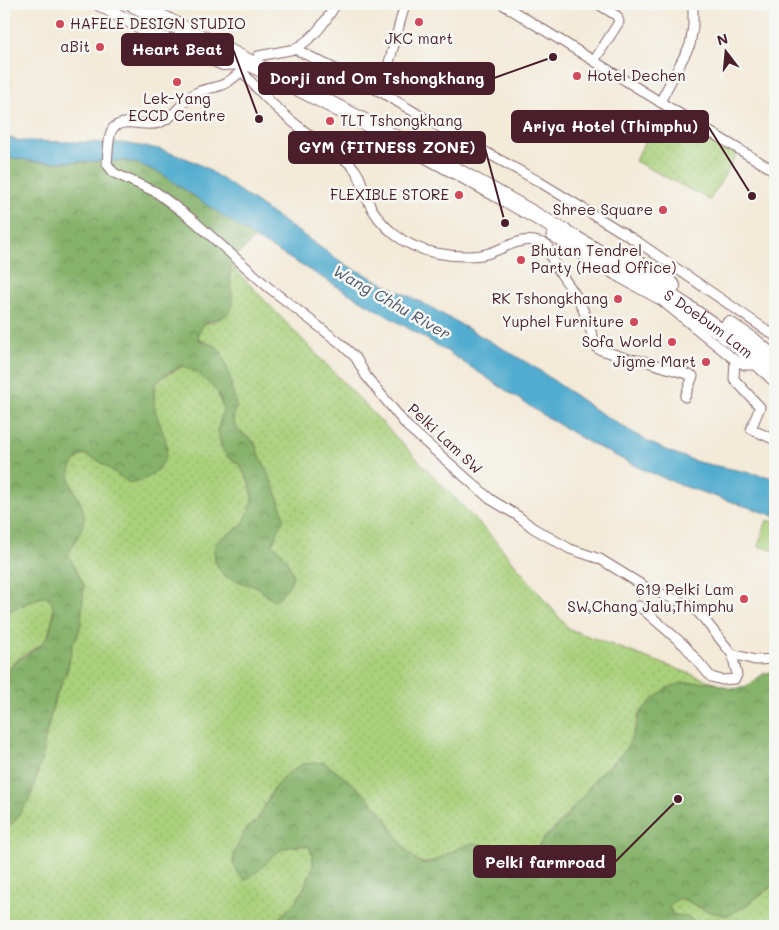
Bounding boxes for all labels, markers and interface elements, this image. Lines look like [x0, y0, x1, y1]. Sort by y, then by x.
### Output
place label: HAFELE DESIGN STUDIO [70, 13, 246, 33]
marker: JKC mart [413, 16, 425, 28]
marker: HAFELE DESIGN STUDIO [54, 18, 66, 30]
place label: JKC mart [385, 28, 453, 48]
north arrow [702, 28, 752, 78]
text: N [715, 28, 730, 50]
callout: Heart Beat [122, 34, 233, 65]
place label: aBit [60, 36, 90, 56]
text: Heart Beat [132, 38, 222, 59]
marker: aBit [94, 41, 106, 53]
callout: Dorji and Om Tshongkhang [259, 63, 494, 94]
place label: Hotel Dechen [587, 65, 686, 85]
text: Dorji and Om Tshongkhang [270, 67, 484, 88]
marker: Hotel Dechen [571, 70, 583, 82]
marker: Lek-Yang ECCD Centre [171, 76, 183, 88]
place label: Lek-Yang ECCD Centre [129, 88, 225, 125]
place label: TLT Tshongkhang [340, 110, 462, 130]
callout: Ariya Hotel (Thimphu) [512, 111, 708, 142]
marker: TLT Tshongkhang [324, 115, 336, 127]
text: Ariya Hotel (Thimphu) [522, 115, 698, 136]
callout: GYM (FITNESS ZONE) [289, 132, 485, 163]
text: GYM (FITNESS ZONE) [299, 136, 475, 157]
place label: FLEXIBLE STORE [330, 184, 449, 204]
marker: FLEXIBLE STORE [453, 189, 465, 201]
place label: Shree Square [553, 199, 653, 219]
marker: Shree Square [657, 204, 669, 216]
place label: Bhutan Tendrel Party (Head Office) [531, 240, 676, 277]
marker: Bhutan Tendrel Party (Head Office) [515, 254, 527, 266]
water label: Wang Chhu River [330, 259, 455, 344]
street label: S Doebum Lam [660, 284, 758, 362]
place label: RK Tshongkhang [492, 288, 608, 308]
marker: RK Tshongkhang [612, 293, 624, 305]
place label: Yuphel Furniture [502, 311, 624, 331]
marker: Yuphel Furniture [628, 316, 640, 328]
place label: Sofa World [582, 331, 662, 351]
marker: Sofa World [666, 336, 678, 348]
place label: Jigme Mart [613, 351, 696, 371]
marker: Jigme Mart [700, 356, 712, 368]
street label: Pelki Lam SW [404, 398, 487, 478]
place label: 619 Pelki Lam SW,Chang Jalu,Thimphu [567, 579, 734, 616]
marker: 619 Pelki Lam SW,Chang Jalu,Thimphu [738, 593, 750, 605]
callout: Pelki farmroad [474, 846, 615, 877]
text: Pelki farmroad [485, 851, 605, 872]

